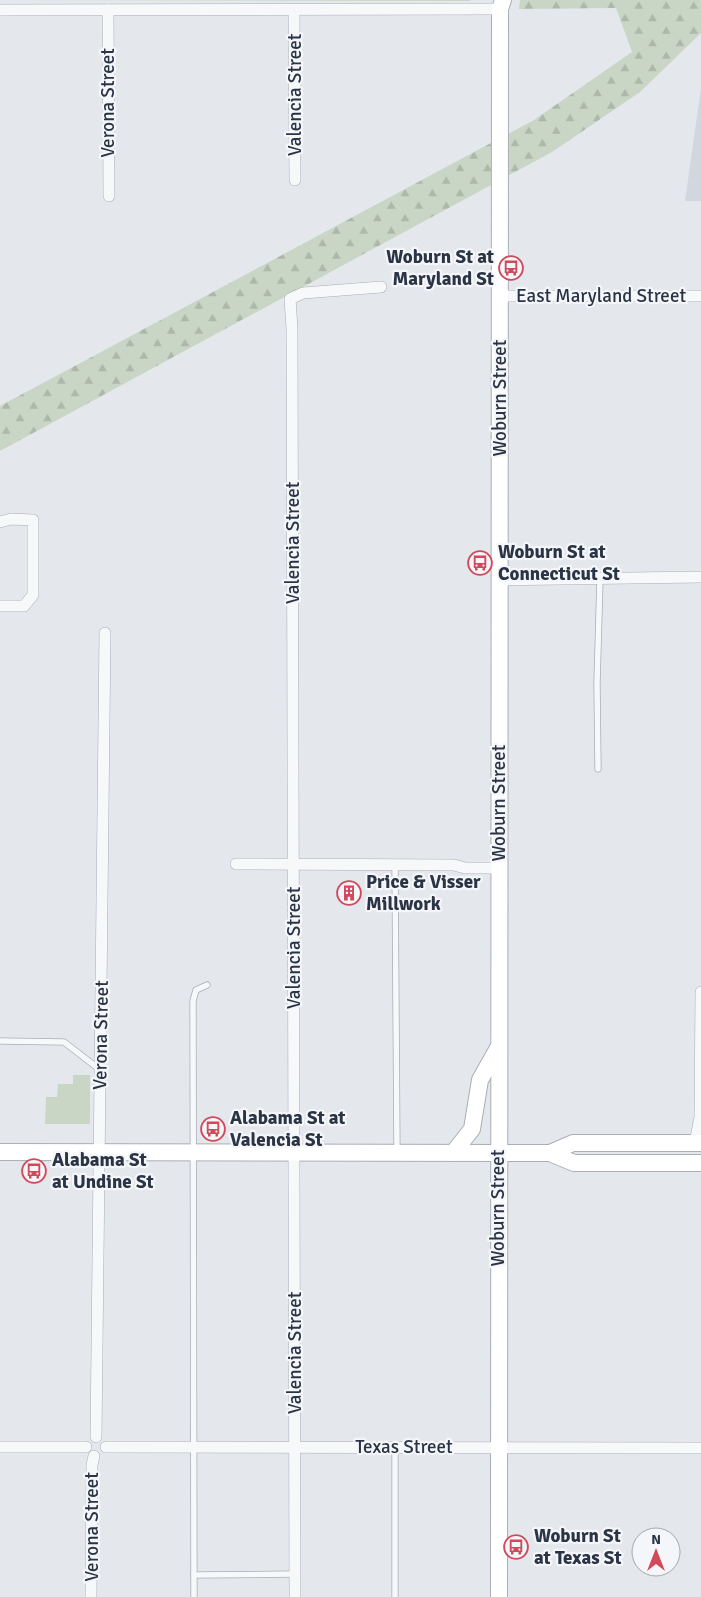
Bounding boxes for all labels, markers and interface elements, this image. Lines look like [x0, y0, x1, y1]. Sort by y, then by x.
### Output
street label: Valencia Street [283, 33, 307, 156]
street label: Verona Street [96, 48, 120, 158]
place label: Woburn St at Maryland St [386, 245, 494, 291]
bus stop icon: Woburn St at Maryland St [498, 255, 524, 281]
street label: East Maryland Street [516, 284, 686, 308]
street label: Woburn Street [488, 339, 512, 456]
street label: Valencia Street [281, 481, 305, 604]
place label: Woburn St at Connecticut St [498, 540, 620, 586]
bus stop icon: Woburn St at Connecticut St [467, 550, 493, 576]
street label: Woburn Street [487, 744, 511, 861]
place label: Price & Visser Millwork [366, 870, 481, 916]
building icon: Price & Visser Millwork [336, 880, 362, 906]
street label: Valencia Street [282, 886, 306, 1009]
street label: Verona Street [88, 980, 114, 1090]
place label: Alabama St at Valencia St [230, 1106, 345, 1152]
bus stop icon: Alabama St at Valencia St [200, 1116, 226, 1142]
place label: Alabama St at Undine St [52, 1148, 154, 1194]
street label: Woburn Street [486, 1149, 510, 1266]
bus stop icon: Alabama St at Undine St [21, 1158, 47, 1184]
street label: Valencia Street [283, 1291, 307, 1414]
street label: Texas Street [355, 1435, 453, 1459]
street label: Verona Street [80, 1472, 104, 1582]
place label: Woburn St at Texas St [534, 1524, 622, 1570]
north arrow [631, 1527, 681, 1577]
text: N [651, 1531, 661, 1548]
bus stop icon: Woburn St at Texas St [503, 1534, 529, 1560]

